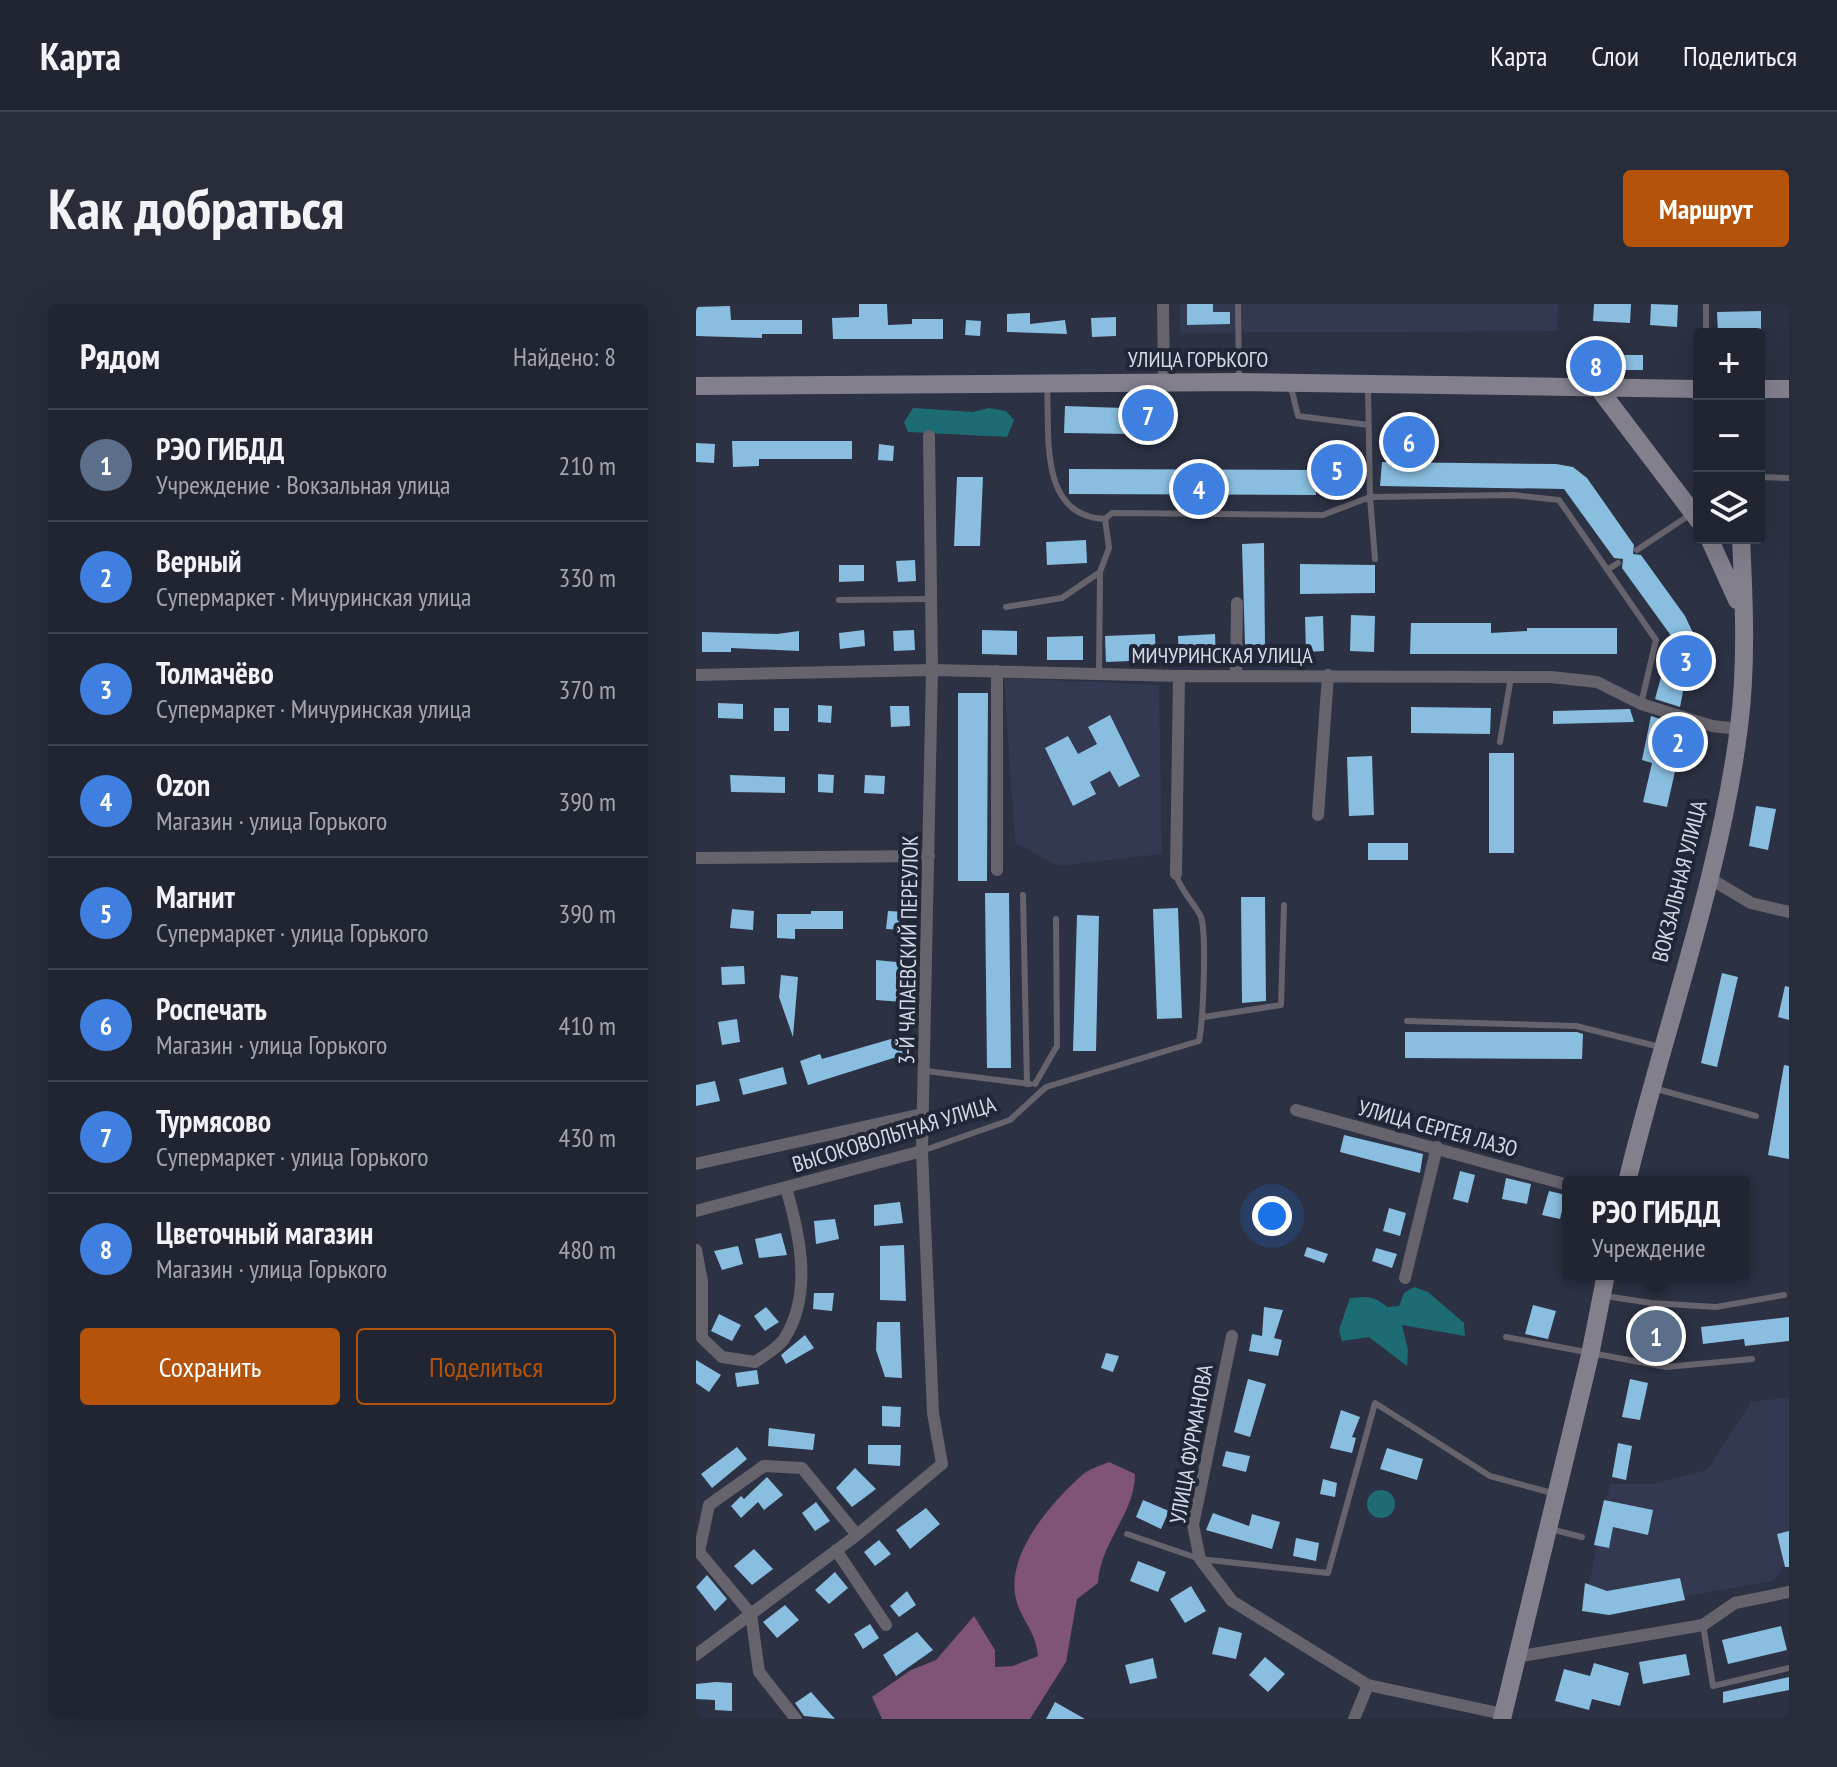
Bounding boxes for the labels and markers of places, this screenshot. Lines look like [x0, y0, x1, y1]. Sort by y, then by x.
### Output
pin: 8 [1570, 336, 1622, 396]
pin: 7 [1122, 385, 1174, 445]
pin: 6 [1383, 412, 1435, 472]
pin: 5 [1311, 440, 1363, 500]
pin: 4 [1173, 459, 1225, 519]
pin: 3 [1660, 631, 1712, 691]
pin: 2 [1652, 712, 1704, 772]
pin: 1 [1630, 1306, 1682, 1366]

